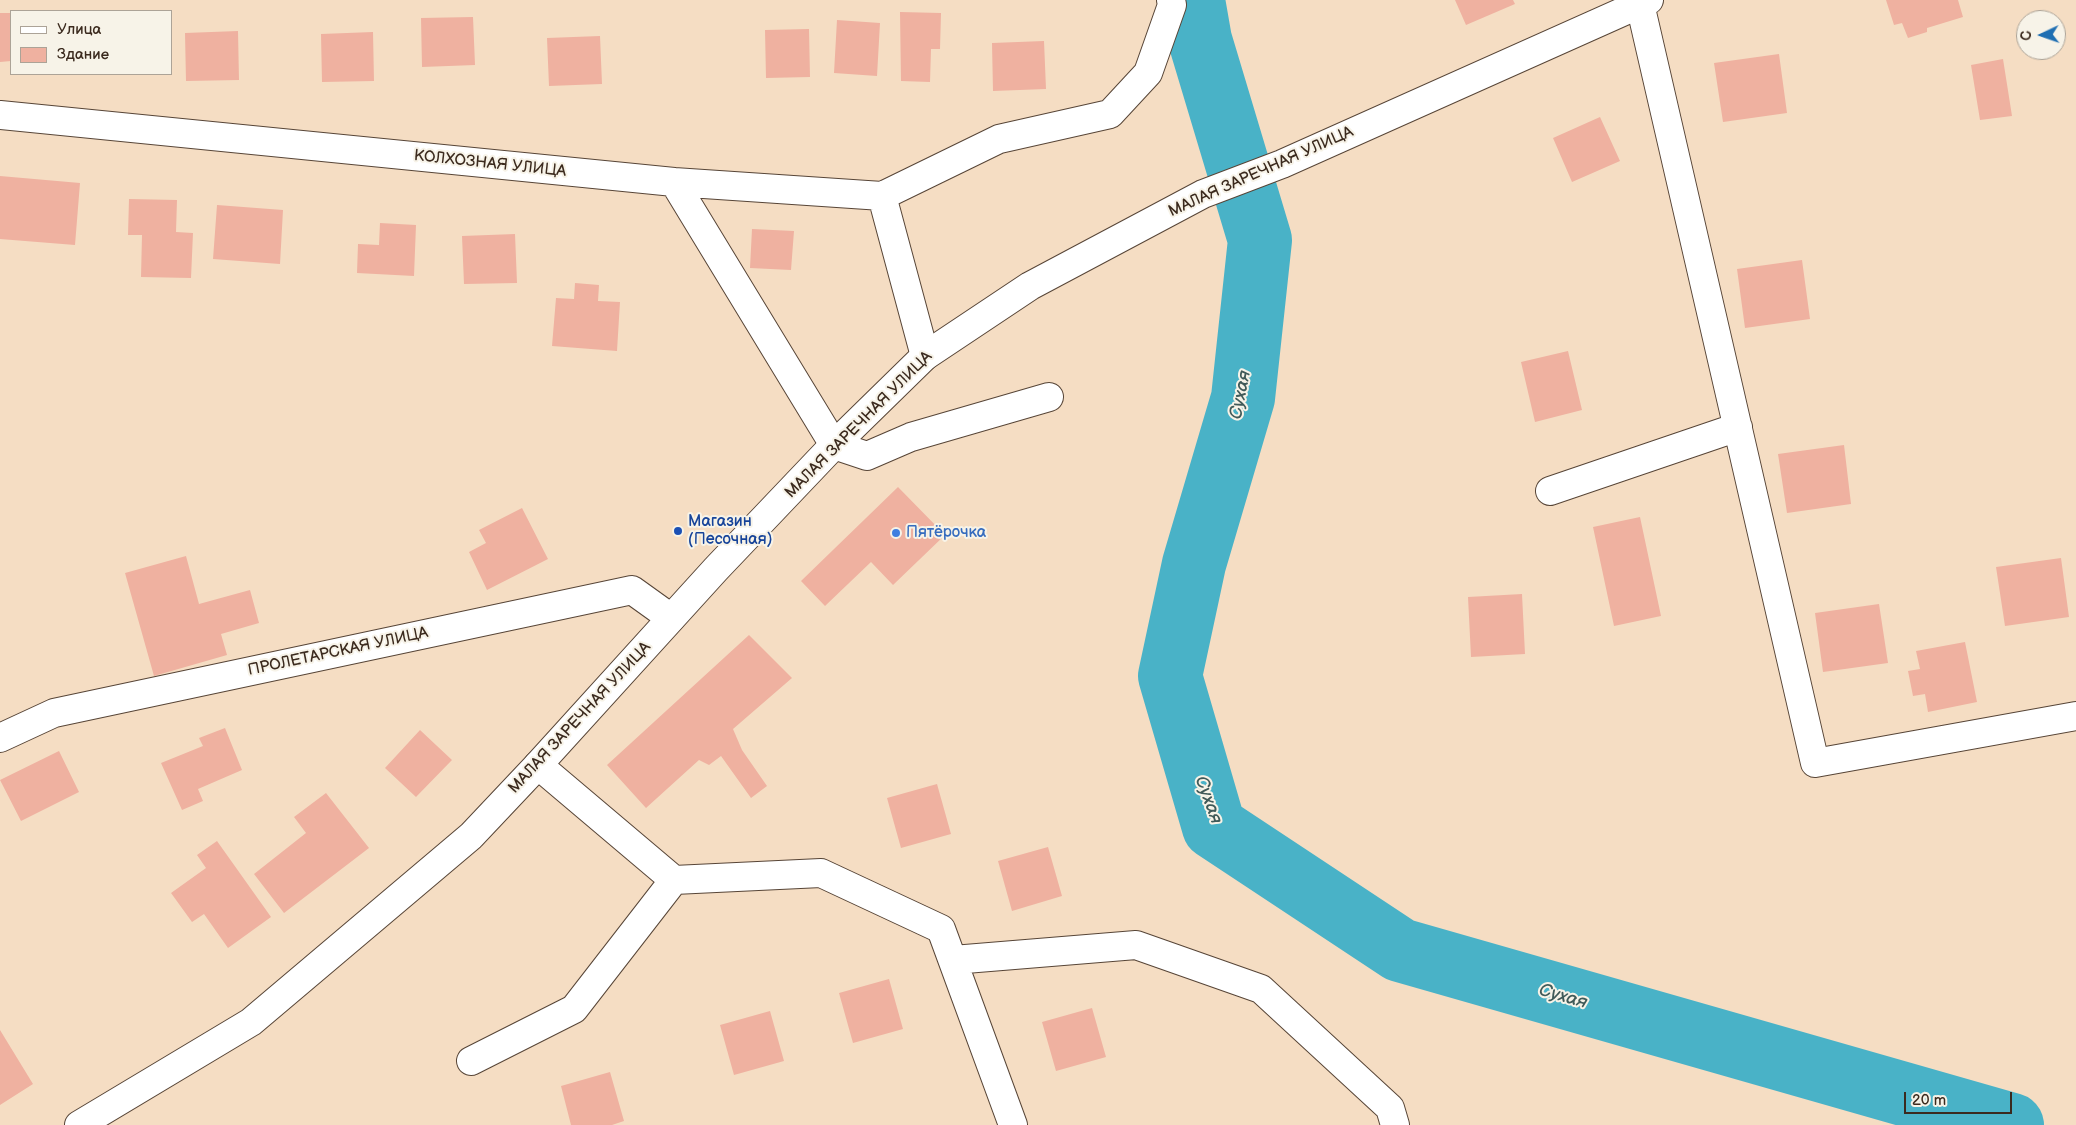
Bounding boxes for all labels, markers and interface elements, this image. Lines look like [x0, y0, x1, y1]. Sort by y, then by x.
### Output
legend [10, 10, 172, 75]
north arrow [2016, 10, 2066, 60]
text: Улица [57, 20, 101, 39]
text: С [2018, 30, 2035, 41]
text: Здание [57, 45, 109, 64]
street label: МАЛАЯ ЗАРЕЧНАЯ УЛИЦА [1166, 123, 1356, 221]
street label: КОЛХОЗНАЯ УЛИЦА [413, 146, 567, 182]
street label: МАЛАЯ ЗАРЕЧНАЯ УЛИЦА [781, 347, 937, 503]
water label: Сухая [1226, 369, 1256, 421]
place label: Магазин (Песочная) [688, 512, 772, 550]
place label: Пятёрочка [906, 523, 986, 543]
marker: Магазин (Песочная) [672, 525, 684, 537]
marker: Пятёрочка [890, 527, 902, 539]
street label: ПРОЛЕТАРСКАЯ УЛИЦА [246, 624, 430, 680]
street label: МАЛАЯ ЗАРЕЧНАЯ УЛИЦА [505, 638, 655, 798]
water label: Сухая [1189, 773, 1227, 827]
water label: Сухая [1536, 980, 1590, 1014]
scale bar [1906, 1082, 2014, 1114]
text: 20 m [1912, 1091, 1946, 1110]

